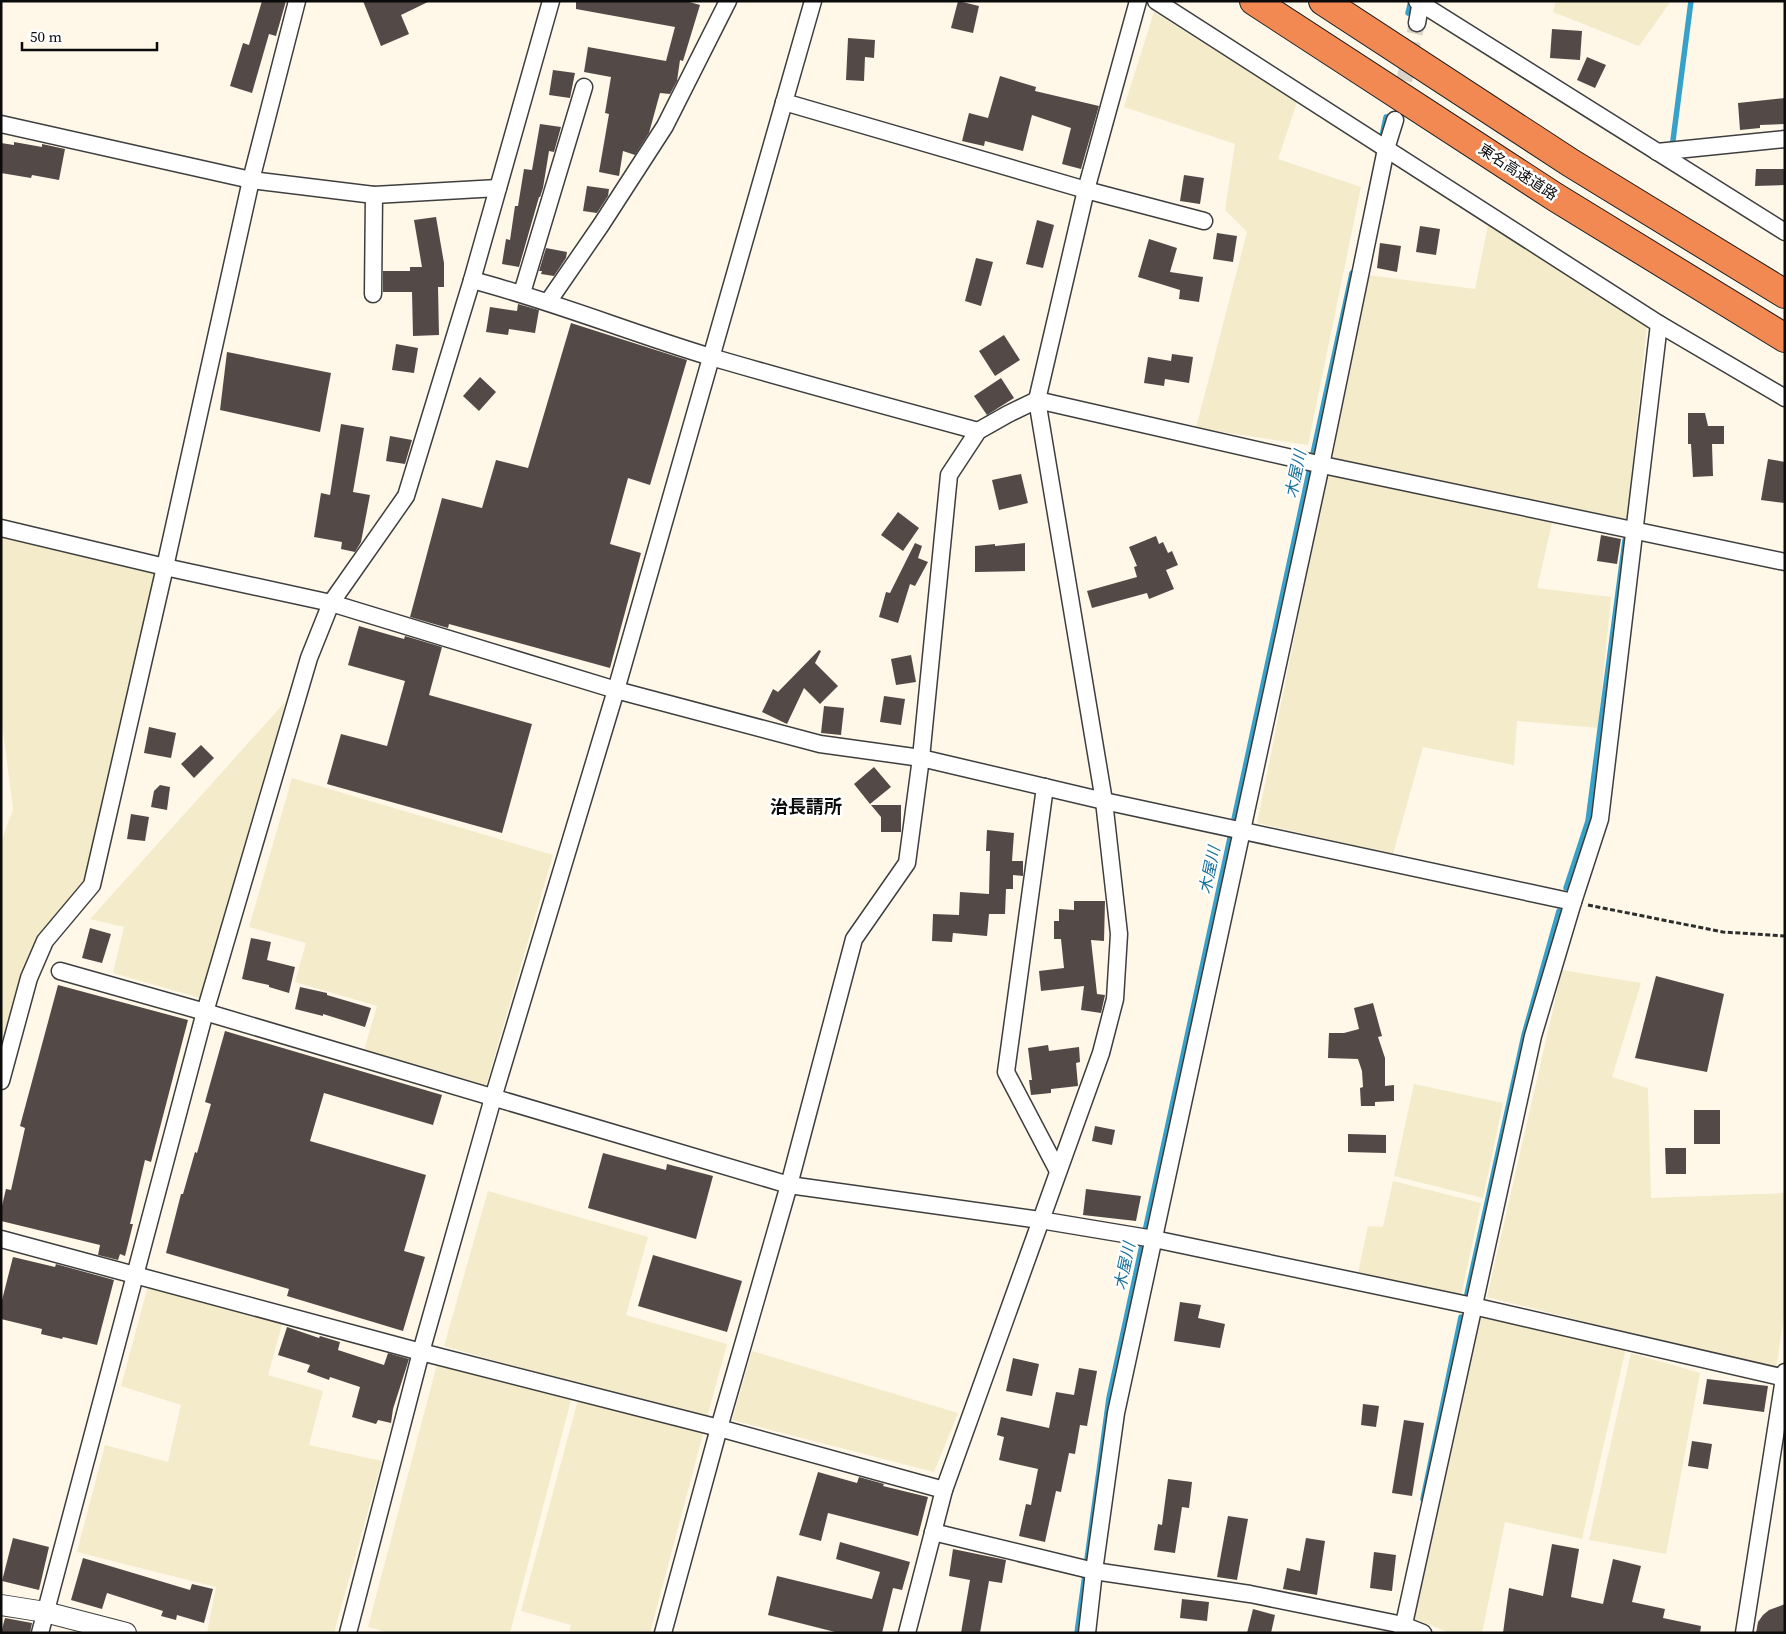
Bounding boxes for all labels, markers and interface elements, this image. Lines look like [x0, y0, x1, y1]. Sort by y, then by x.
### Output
scale bar [22, 20, 158, 52]
text: 50 m [30, 26, 62, 47]
street label: 東名高速道路 [1475, 138, 1562, 205]
water label: 木屋川 [1279, 446, 1311, 500]
district label: 治長請所 [770, 794, 842, 819]
water label: 木屋川 [1193, 842, 1225, 896]
water label: 木屋川 [1108, 1238, 1140, 1292]

